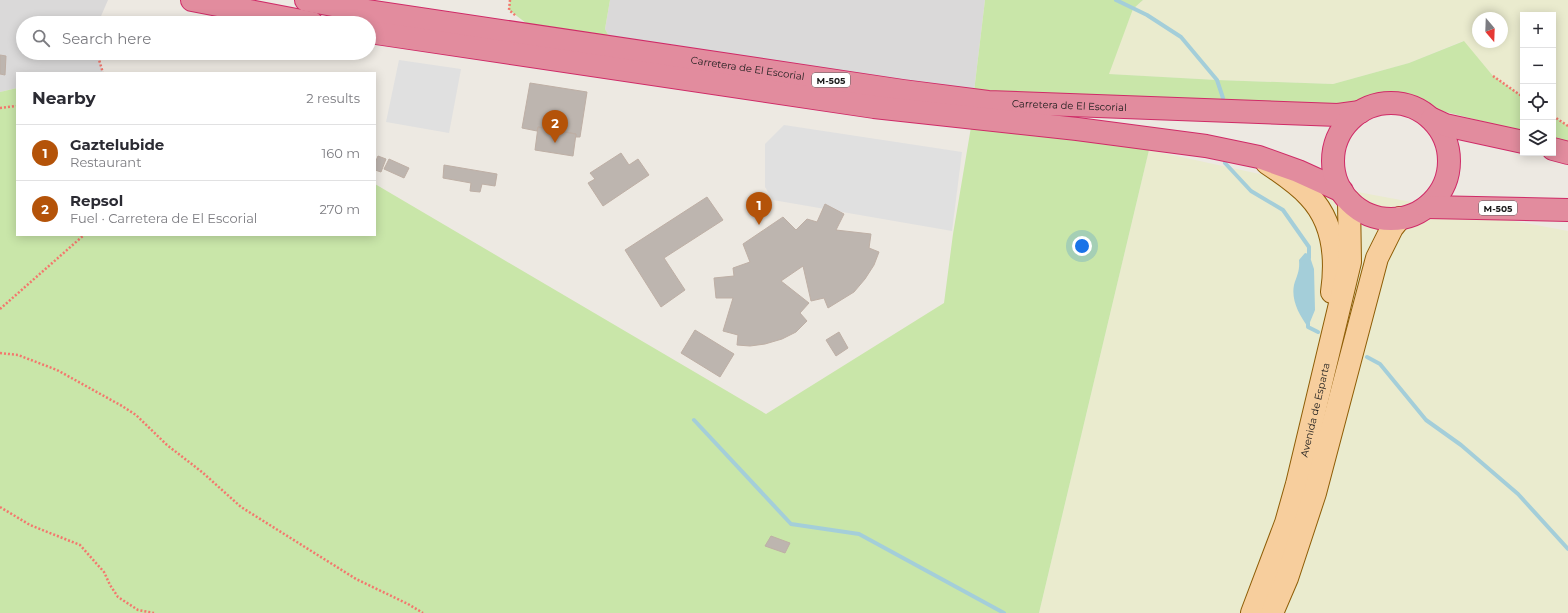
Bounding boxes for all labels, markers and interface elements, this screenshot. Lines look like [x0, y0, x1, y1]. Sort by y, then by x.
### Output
north arrow [1472, 12, 1508, 48]
map controls [1520, 12, 1556, 156]
button: + [1520, 12, 1556, 48]
search box [16, 16, 376, 60]
icon: search [30, 27, 52, 49]
text: Search here [62, 29, 151, 48]
button: − [1520, 48, 1556, 84]
street label: Carretera de El Escorial [690, 53, 806, 83]
road number: M-505 [812, 73, 850, 87]
button: locate [1520, 84, 1556, 120]
text: Nearby [32, 88, 96, 108]
text: 2 results [306, 90, 360, 106]
street label: Carretera de El Escorial [1012, 96, 1127, 114]
pin: 2 [542, 110, 568, 143]
button: layers [1520, 120, 1556, 156]
text: Gaztelubide [70, 135, 164, 154]
text: 1 [42, 145, 48, 161]
text: 160 m [322, 145, 360, 161]
text: Restaurant [70, 154, 141, 170]
text: Repsol [70, 191, 123, 210]
pin: 1 [746, 192, 772, 225]
text: 2 [41, 201, 49, 217]
text: 270 m [319, 201, 360, 217]
road number: M-505 [1479, 201, 1517, 215]
text: Fuel · Carretera de El Escorial [70, 210, 257, 226]
your location [1072, 236, 1092, 256]
street label: Avenida de Esparta [1297, 361, 1332, 458]

